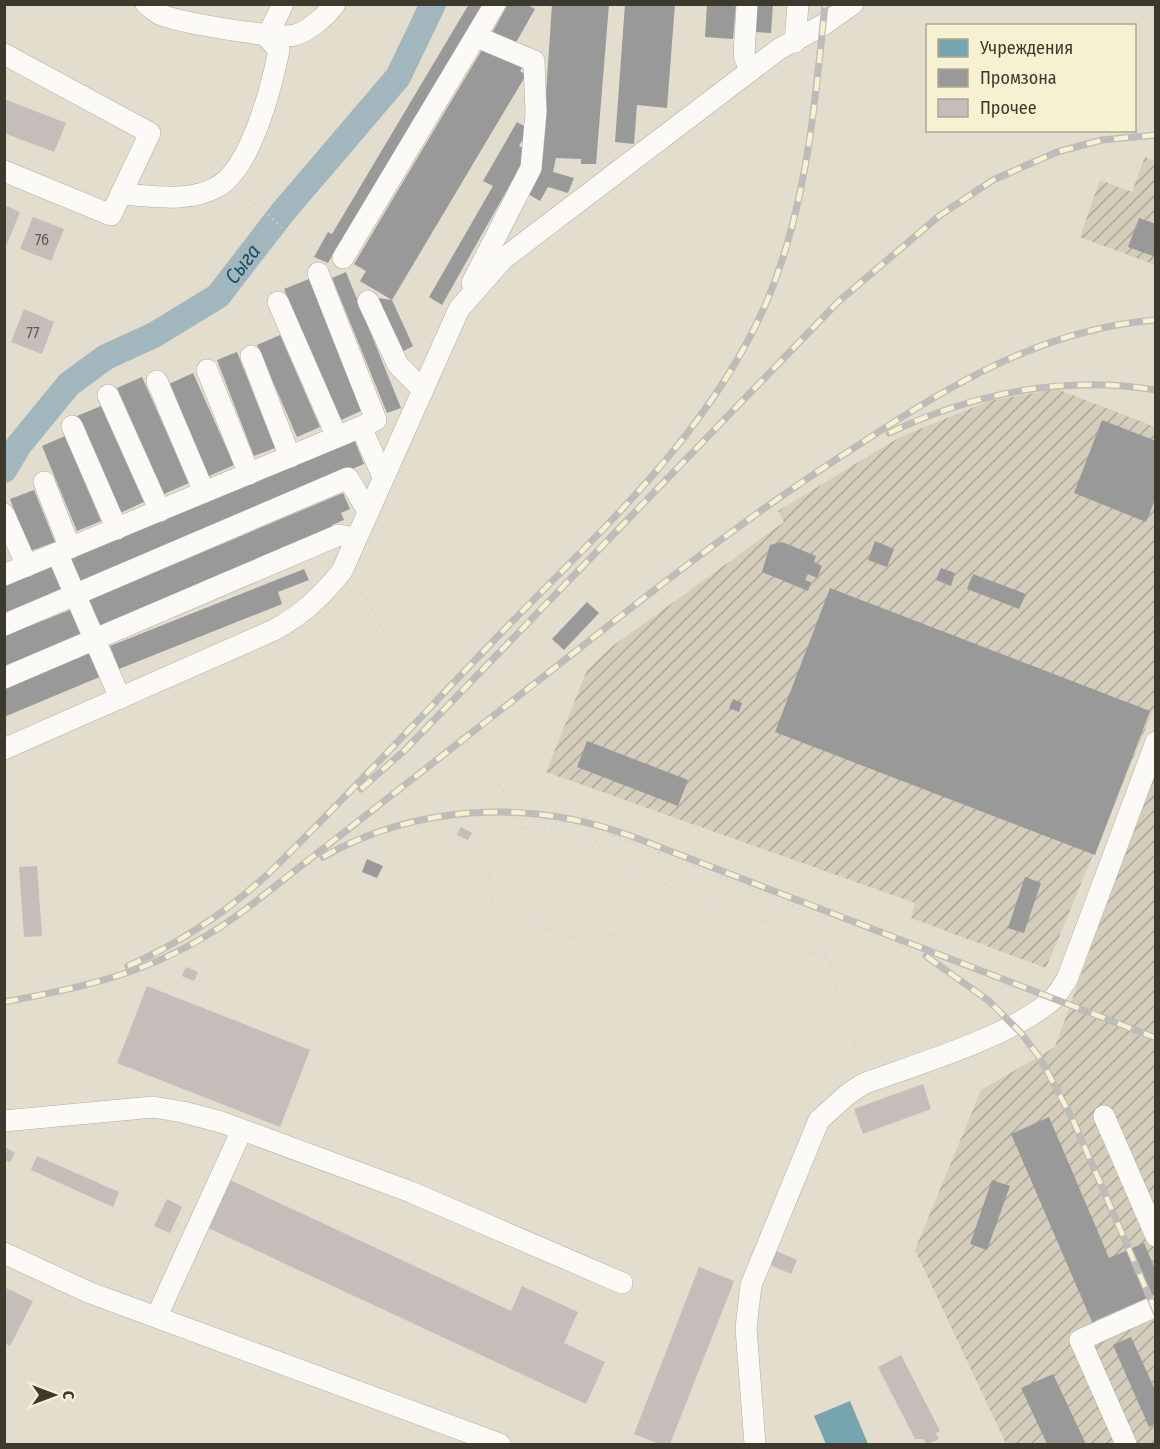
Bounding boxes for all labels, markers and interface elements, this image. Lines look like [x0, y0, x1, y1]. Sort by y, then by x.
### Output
legend [926, 24, 1136, 132]
text: Учреждения [979, 37, 1073, 59]
text: Промзона [980, 67, 1057, 89]
text: Прочее [980, 97, 1037, 119]
house number: 76 [35, 230, 49, 249]
water label: Сыга [219, 239, 266, 289]
house number: 77 [26, 323, 40, 342]
north arrow [24, 1365, 84, 1425]
text: С [59, 1391, 78, 1400]

